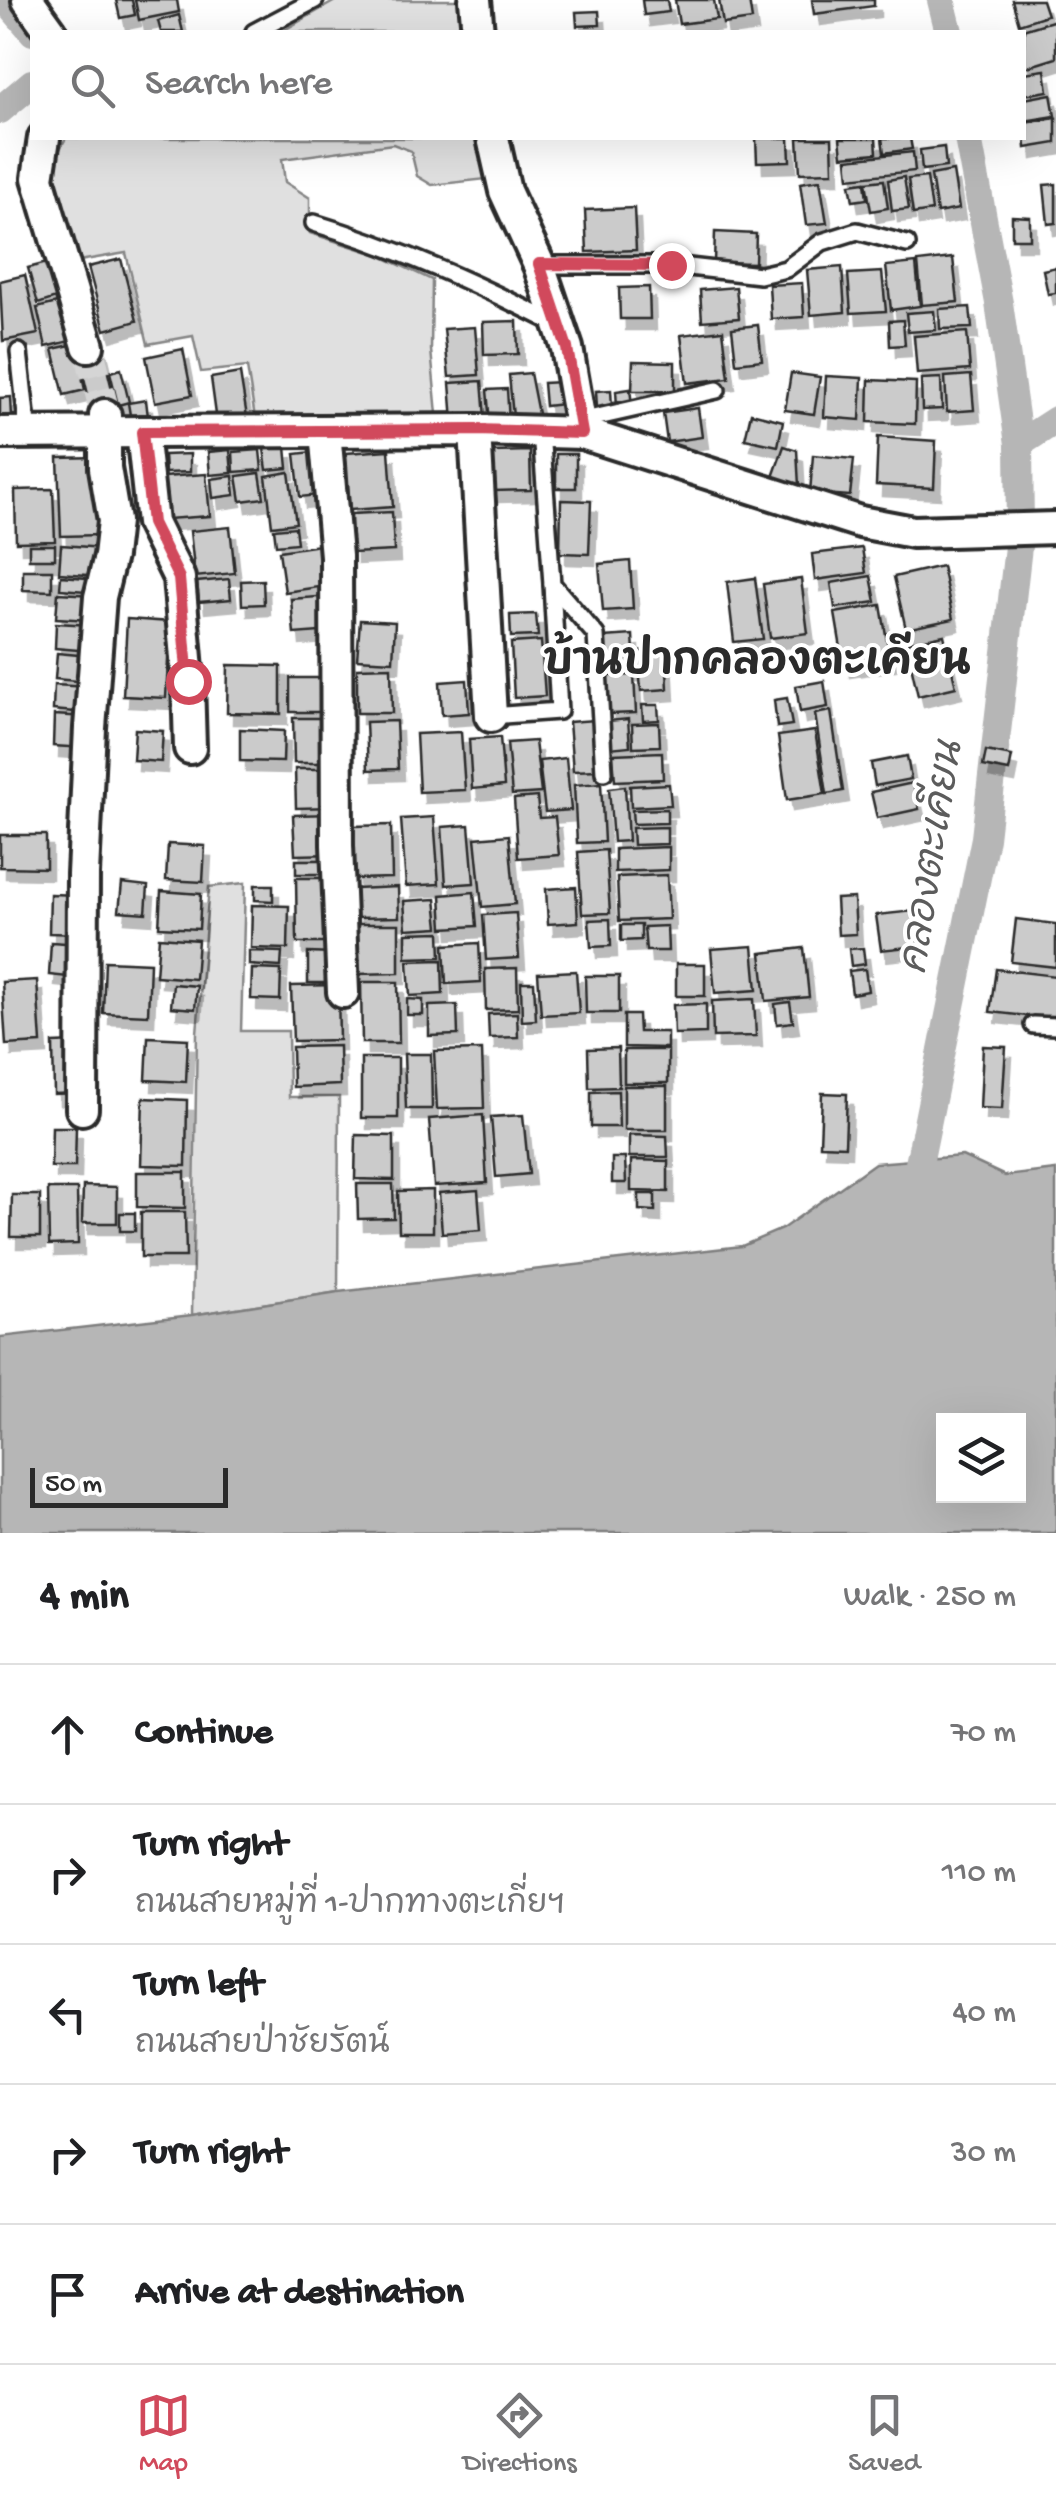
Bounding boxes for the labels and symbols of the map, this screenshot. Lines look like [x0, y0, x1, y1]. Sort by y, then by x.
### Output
route end [649, 243, 695, 289]
district label: บ้านปากคลองตะเคียน [543, 631, 971, 690]
route start [166, 659, 212, 705]
water label: คลองตะเคียน [887, 735, 977, 977]
scale bar [30, 1463, 228, 1508]

